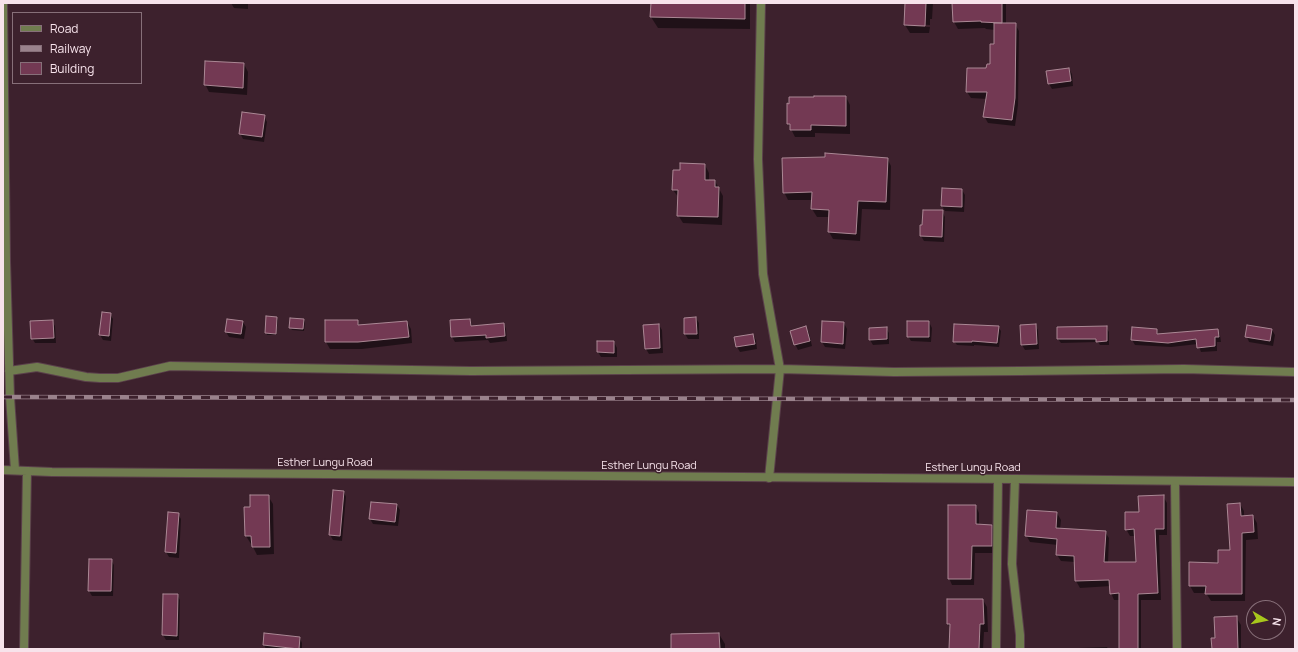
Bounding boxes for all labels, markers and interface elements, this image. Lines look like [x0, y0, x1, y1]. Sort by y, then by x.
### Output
legend [12, 12, 142, 84]
text: Road [50, 20, 78, 37]
text: Railway [50, 40, 91, 57]
text: Building [50, 60, 94, 77]
street label: Esther Lungu Road [277, 456, 373, 470]
street label: Esther Lungu Road [601, 459, 697, 473]
street label: Esther Lungu Road [925, 461, 1021, 475]
north arrow [1246, 600, 1286, 640]
text: N [1269, 617, 1285, 627]

